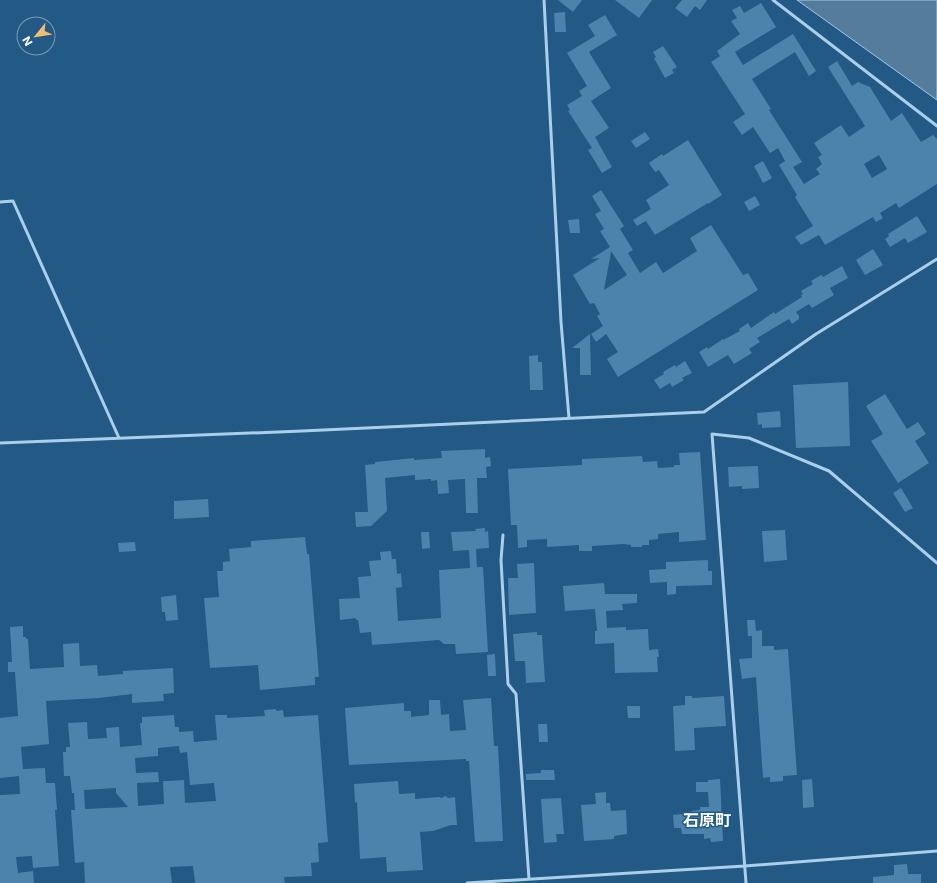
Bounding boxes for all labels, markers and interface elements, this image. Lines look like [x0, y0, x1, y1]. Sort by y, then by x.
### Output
north arrow [16, 16, 56, 56]
text: N [19, 34, 35, 48]
district label: 石原町 [683, 810, 731, 830]

